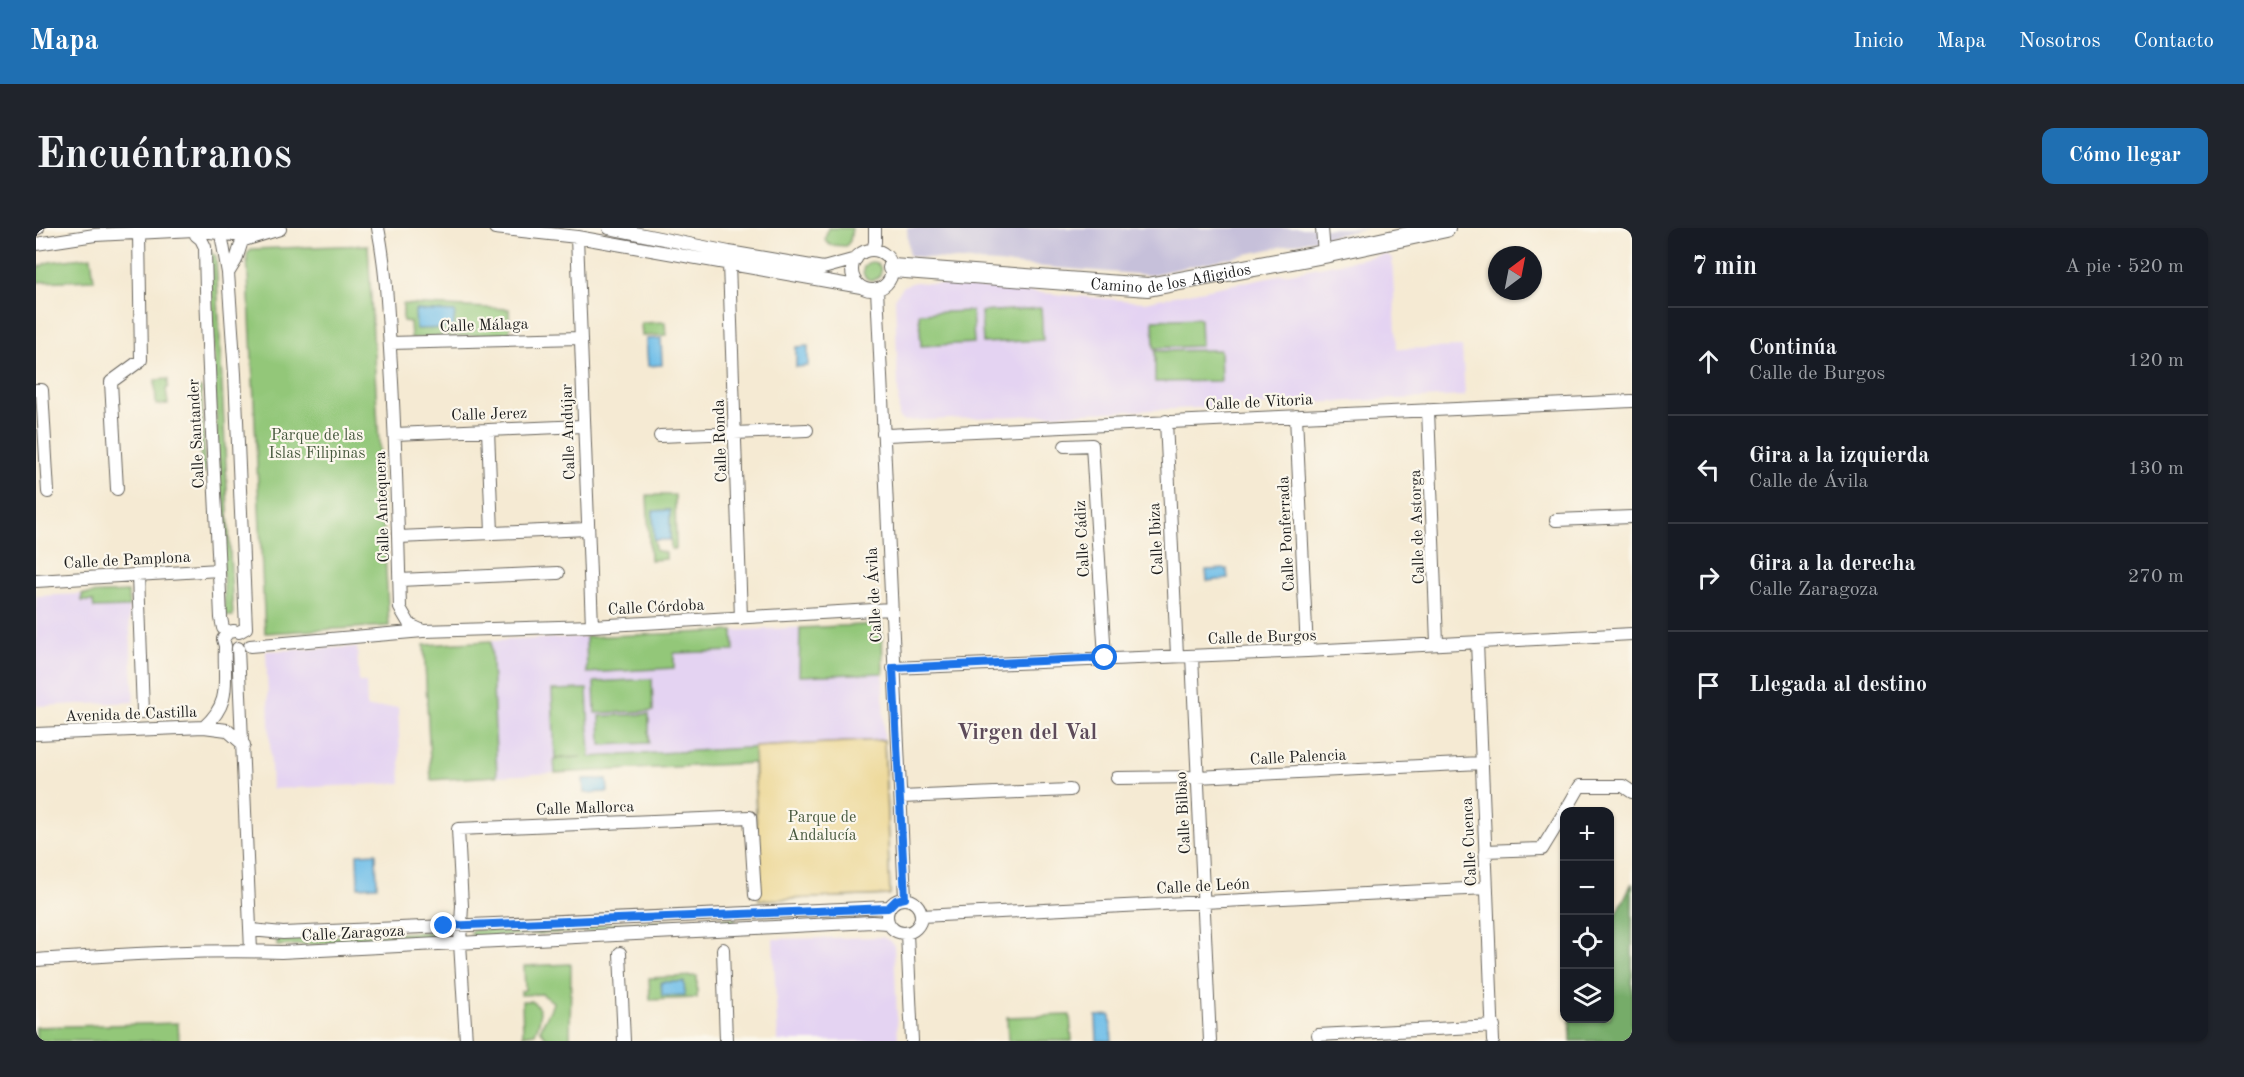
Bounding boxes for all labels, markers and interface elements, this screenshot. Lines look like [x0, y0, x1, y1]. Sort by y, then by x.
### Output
text: Mapa [30, 28, 99, 56]
text: Inicio [1853, 31, 1904, 52]
text: Mapa [1937, 31, 1986, 52]
text: Nosotros [2019, 31, 2101, 52]
text: Contacto [2134, 31, 2214, 52]
button: Cómo llegar [2042, 128, 2208, 184]
text: Encuéntranos [36, 135, 292, 177]
north arrow [1488, 246, 1542, 300]
text: 7 min [1692, 254, 1757, 280]
text: A pie · 520 m [2065, 257, 2184, 277]
street label: Camino de los Afligidos [1090, 262, 1252, 297]
street label: Calle Málaga [439, 316, 529, 336]
text: Continúa [1749, 337, 1837, 359]
icon: ahead [1692, 345, 1725, 378]
text: 120 m [2128, 351, 2184, 371]
text: Calle de Burgos [1749, 364, 1885, 384]
street label: Calle Santander [186, 378, 208, 489]
street label: Calle Andújar [559, 383, 579, 480]
street label: Calle de Vitoria [1205, 392, 1313, 414]
street label: Calle Ronda [712, 399, 730, 483]
street label: Calle Jerez [451, 406, 527, 424]
park label: Parque de las Islas Filipinas [269, 428, 365, 462]
text: Gira a la izquierda [1749, 445, 1929, 467]
street label: Calle Antequera [373, 451, 393, 563]
icon: left [1692, 453, 1725, 486]
text: 130 m [2128, 459, 2184, 479]
street label: Calle de Astorga [1408, 469, 1428, 585]
text: Calle de Ávila [1749, 472, 1868, 492]
street label: Calle Ponferrada [1276, 476, 1298, 592]
street label: Calle Cádiz [1073, 500, 1093, 578]
street label: Calle Ibiza [1147, 502, 1167, 576]
street label: Calle de Ávila [861, 547, 885, 643]
street label: Calle de Pamplona [63, 550, 191, 572]
text: Gira a la derecha [1749, 553, 1916, 575]
icon: right [1692, 561, 1725, 594]
text: 270 m [2128, 567, 2184, 587]
text: Calle Zaragoza [1749, 580, 1878, 600]
street label: Calle Córdoba [607, 597, 705, 619]
street label: Calle de Burgos [1207, 628, 1317, 648]
route start [1091, 644, 1117, 670]
icon: arrive [1692, 669, 1725, 702]
text: Llegada al destino [1749, 674, 1927, 696]
street label: Avenida de Castilla [65, 705, 197, 725]
district label: Virgen del Val [957, 722, 1098, 744]
street label: Calle Palencia [1249, 747, 1347, 769]
street label: Calle Bilbao [1174, 771, 1194, 855]
street label: Calle Cuenca [1460, 797, 1480, 887]
street label: Calle Mallorca [536, 799, 635, 819]
map controls [1560, 807, 1614, 1023]
button: + [1560, 807, 1614, 861]
park label: Parque de Andalucía [787, 810, 857, 844]
button: − [1560, 861, 1614, 915]
street label: Calle de León [1156, 877, 1251, 897]
route end [430, 912, 456, 938]
button: locate [1560, 915, 1614, 969]
street label: Calle Zaragoza [301, 923, 405, 945]
button: layers [1560, 969, 1614, 1023]

